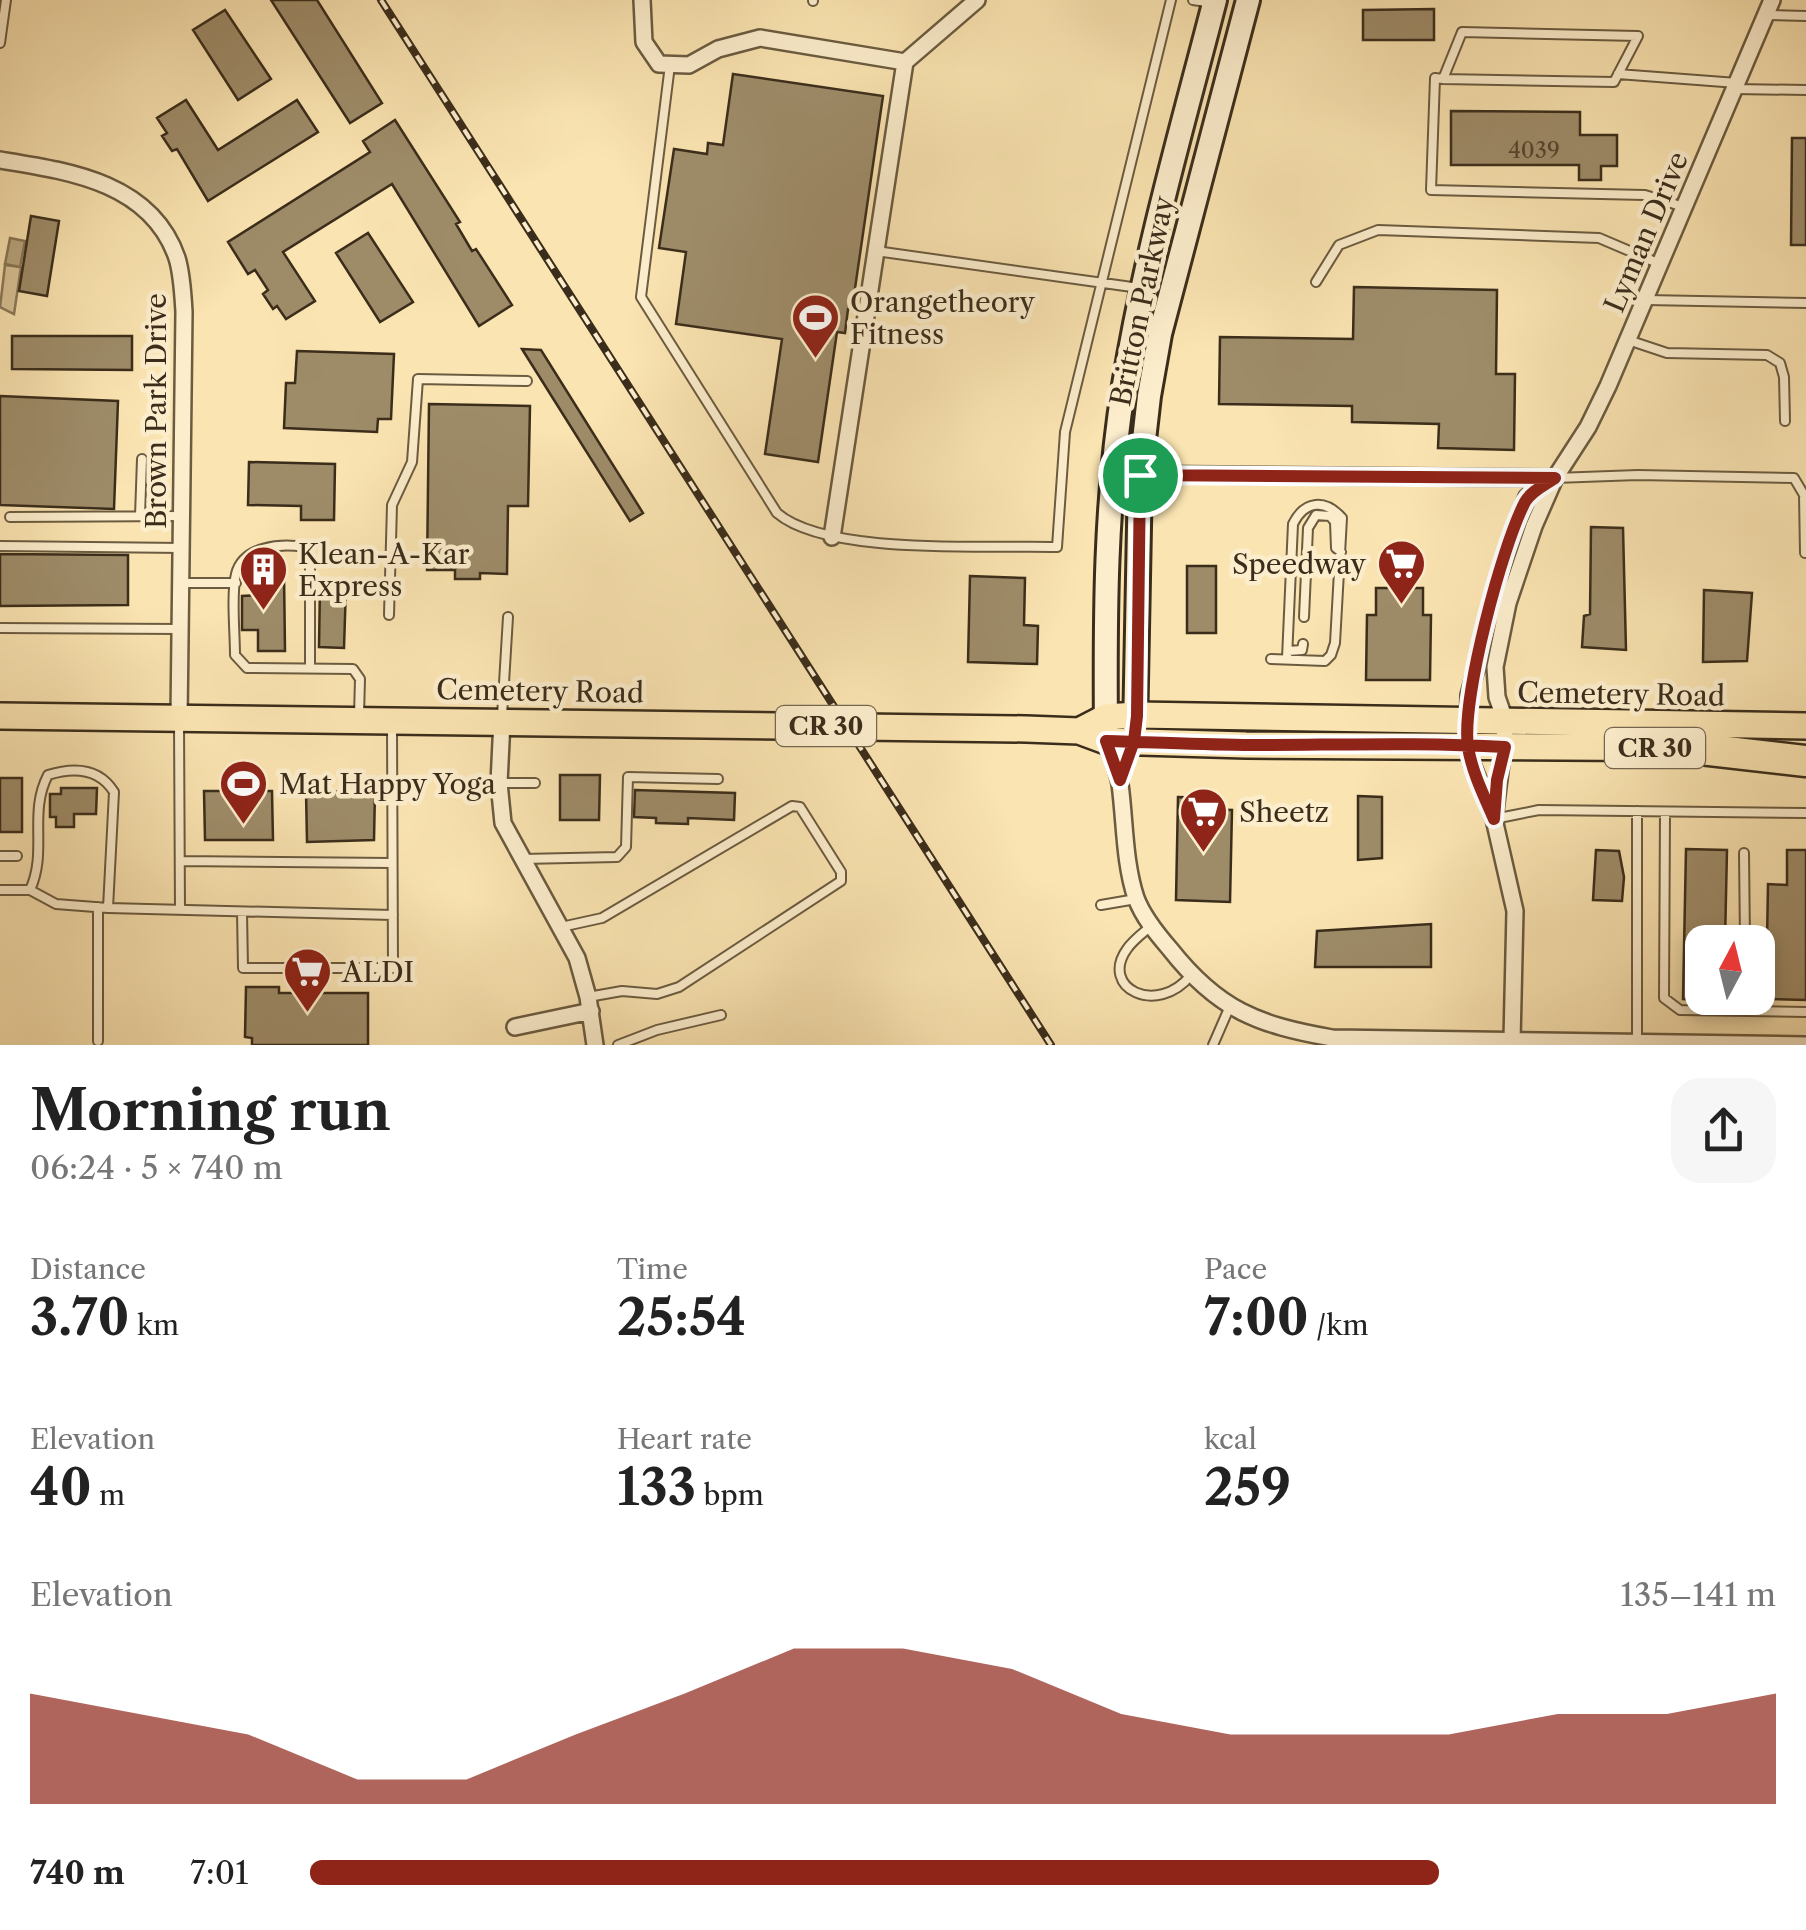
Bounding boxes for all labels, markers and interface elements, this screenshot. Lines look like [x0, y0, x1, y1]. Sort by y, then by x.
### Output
house number: 4039 [1508, 137, 1560, 164]
street label: Lyman Drive [1597, 147, 1695, 317]
street label: Britton Parkway [1103, 192, 1181, 409]
place label: Orangetheory Fitness [850, 285, 1036, 351]
sports icon: Orangetheory Fitness [789, 292, 841, 360]
street label: Brown Park Drive [139, 293, 173, 529]
pin [1098, 433, 1183, 518]
icon: arrive [1113, 448, 1168, 503]
place label: Klean-A-Kar Express [298, 537, 470, 603]
supermarket icon: Speedway [1375, 538, 1427, 606]
building icon: Klean-A-Kar Express [237, 544, 289, 612]
place label: Speedway [1232, 547, 1366, 581]
street label: Cemetery Road [436, 672, 644, 710]
street label: Cemetery Road [1517, 675, 1725, 713]
road number: CR 30 [776, 706, 876, 746]
road number: CR 30 [1605, 728, 1705, 768]
sports icon: Mat Happy Yoga [218, 758, 270, 826]
place label: Mat Happy Yoga [279, 767, 496, 801]
supermarket icon: Sheetz [1178, 786, 1230, 854]
place label: Sheetz [1239, 795, 1329, 829]
north arrow [1685, 925, 1775, 1015]
map controls [1685, 925, 1775, 1015]
supermarket icon: ALDI [281, 946, 333, 1014]
place label: ALDI [341, 955, 414, 989]
text: Morning run [30, 1077, 391, 1144]
button: share [1671, 1078, 1776, 1183]
text: 06:24 · 5 × 740 m [30, 1148, 283, 1187]
text: Distance [30, 1252, 146, 1286]
text: Time [617, 1252, 688, 1286]
text: Pace [1204, 1252, 1267, 1286]
text: 3.70 [30, 1286, 129, 1348]
text: 25:54 [617, 1286, 746, 1348]
text: 7:00 [1204, 1286, 1309, 1348]
text: km [129, 1308, 179, 1342]
text: /km [1309, 1308, 1368, 1342]
text: Elevation [30, 1422, 155, 1456]
text: Heart rate [617, 1422, 752, 1456]
text: kcal [1204, 1422, 1257, 1456]
text: 40 [30, 1456, 91, 1518]
text: 133 [617, 1456, 696, 1518]
text: 259 [1204, 1456, 1291, 1518]
text: m [91, 1478, 125, 1512]
text: bpm [696, 1478, 764, 1512]
text: Elevation [30, 1575, 173, 1614]
text: 135–141 m [1620, 1575, 1776, 1614]
text: 740 m [30, 1853, 125, 1892]
text: 7:01 [190, 1853, 248, 1892]

